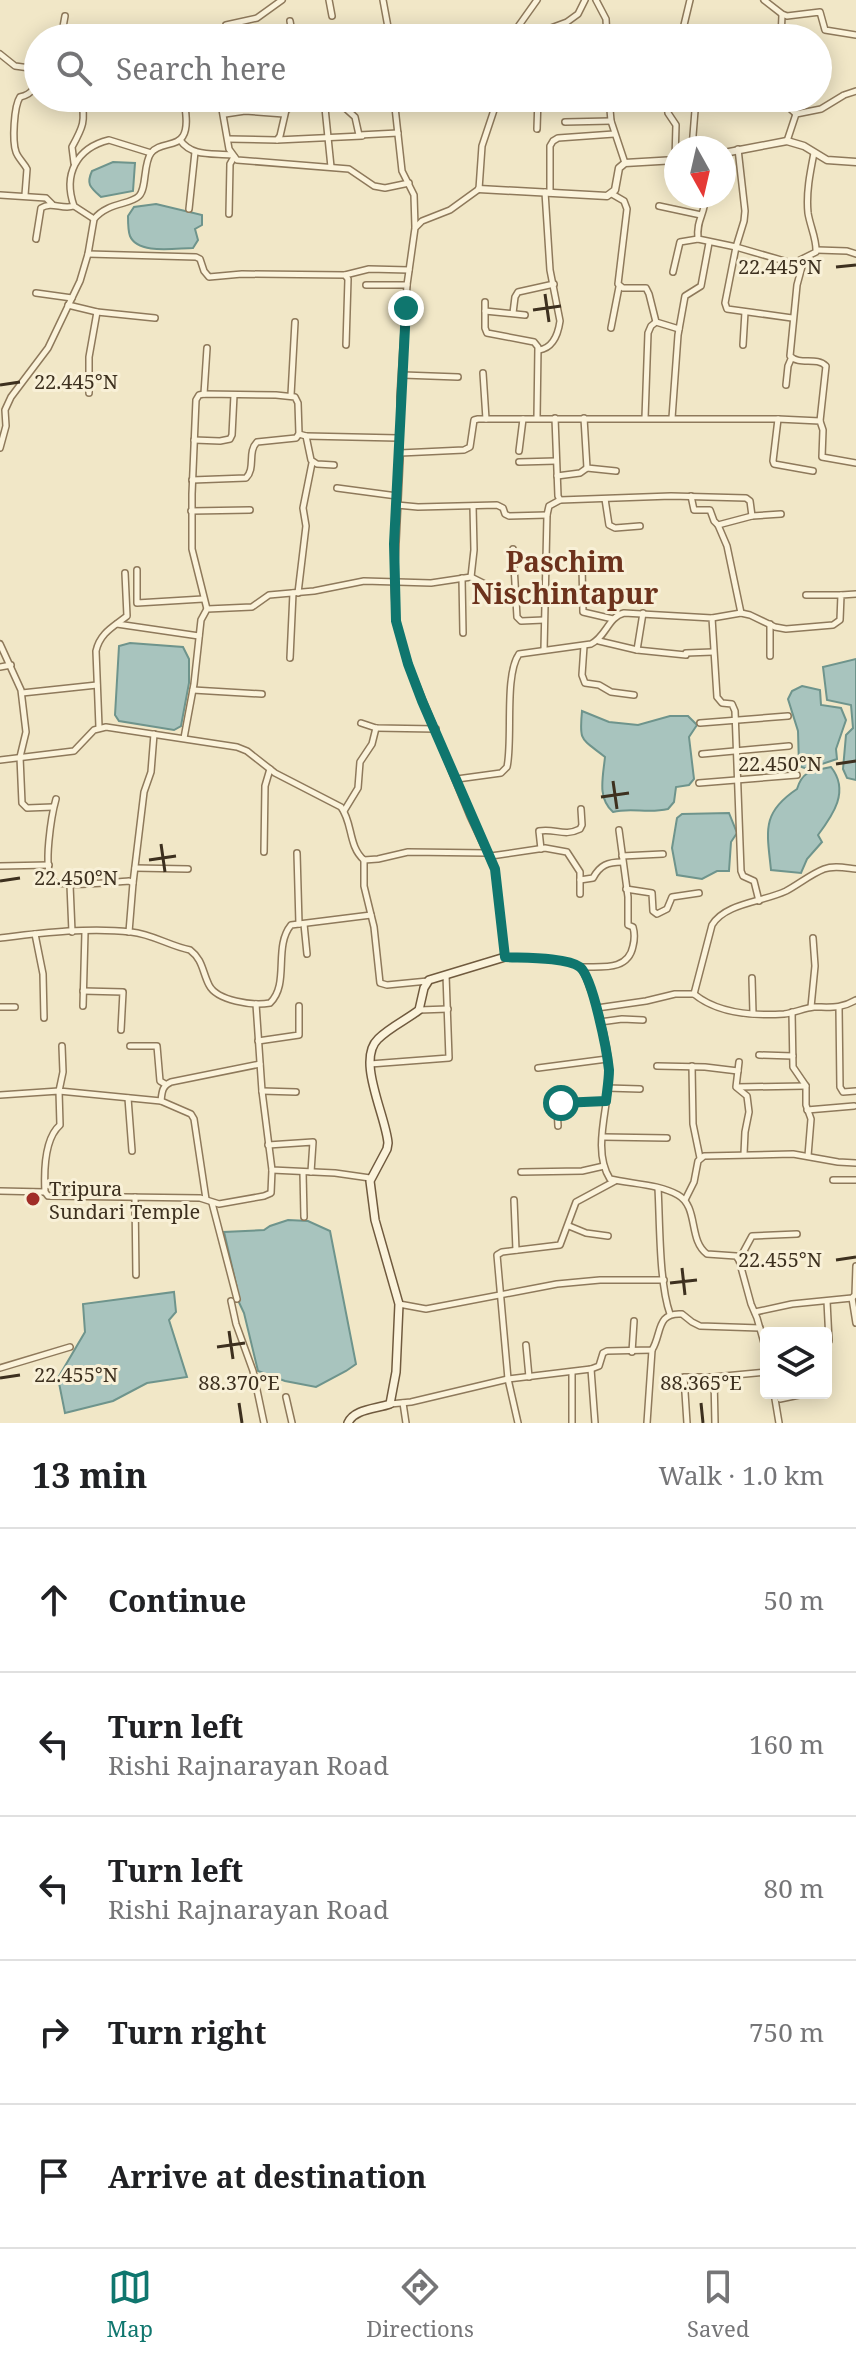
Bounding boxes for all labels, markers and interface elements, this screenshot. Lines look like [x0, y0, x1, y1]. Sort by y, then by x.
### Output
search box [24, 24, 832, 112]
icon: search [52, 46, 96, 90]
text: Search here [116, 48, 286, 89]
north arrow [664, 136, 736, 208]
text: 22.445°N [738, 253, 822, 280]
route end [388, 290, 424, 326]
text: 22.445°N [34, 368, 118, 395]
district label: Paschim Nischintapur [472, 542, 659, 612]
text: 22.450°N [738, 750, 822, 777]
text: 22.450°N [34, 864, 118, 891]
route start [543, 1085, 579, 1121]
place label: Tripura Sundari Temple [49, 1175, 200, 1225]
marker: Tripura Sundari Temple [24, 1190, 42, 1208]
text: 22.455°N [738, 1246, 822, 1273]
map controls [760, 1327, 832, 1399]
button: layers [760, 1327, 832, 1399]
text: 22.455°N [34, 1361, 118, 1388]
text: 88.370°E [198, 1369, 280, 1396]
text: 88.365°E [660, 1369, 742, 1396]
text: 13 min [32, 1452, 147, 1498]
text: Walk · 1.0 km [659, 1457, 824, 1493]
icon: ahead [32, 1578, 76, 1622]
text: Continue [108, 1580, 246, 1621]
text: 50 m [764, 1582, 824, 1618]
text: Turn left [108, 1706, 243, 1747]
icon: left [32, 1722, 76, 1766]
text: 160 m [749, 1726, 824, 1762]
text: Rishi Rajnarayan Road [108, 1747, 389, 1783]
text: Turn left [108, 1850, 243, 1891]
icon: left [32, 1866, 76, 1910]
text: 80 m [764, 1870, 824, 1906]
text: Rishi Rajnarayan Road [108, 1891, 389, 1927]
icon: right [32, 2010, 76, 2054]
text: Turn right [108, 2012, 266, 2053]
text: 750 m [749, 2014, 824, 2050]
icon: arrive [32, 2154, 76, 2198]
text: Arrive at destination [108, 2156, 427, 2197]
tab: Map [107, 2265, 153, 2343]
tab: Directions [366, 2265, 474, 2343]
tab: Saved [687, 2265, 749, 2343]

